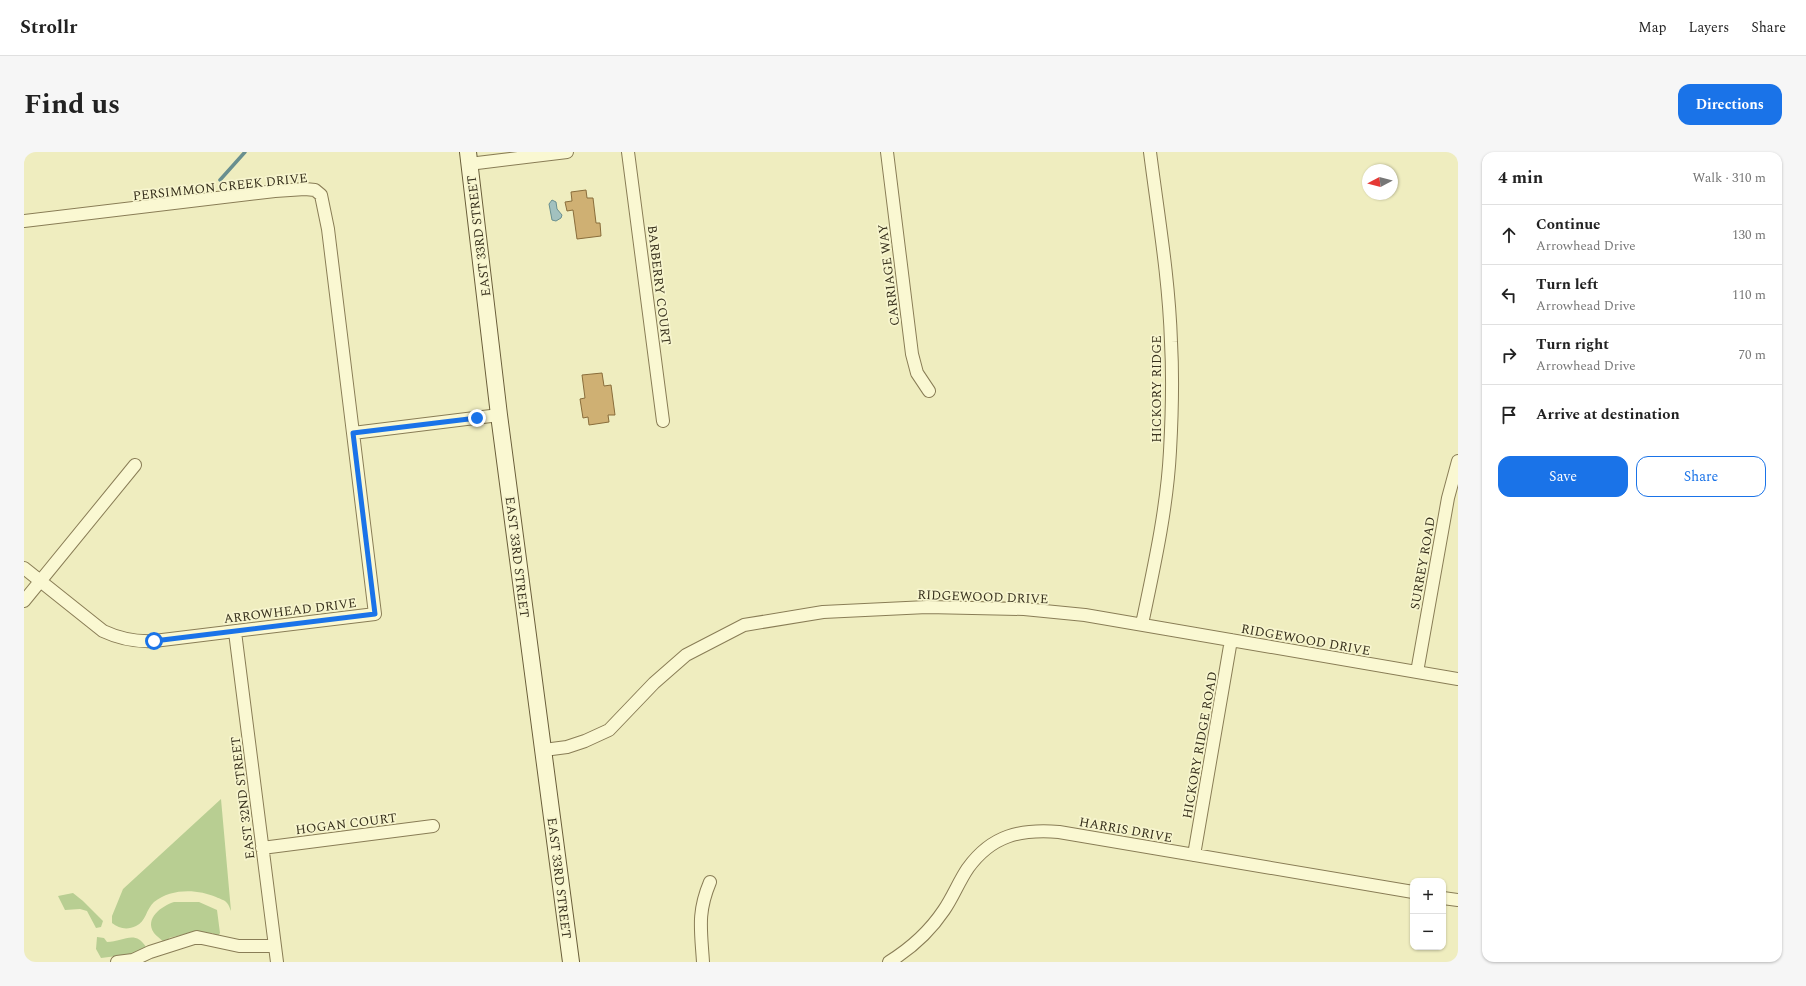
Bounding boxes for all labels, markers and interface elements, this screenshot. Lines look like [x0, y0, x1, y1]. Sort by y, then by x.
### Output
text: Strollr [20, 13, 77, 42]
text: Map [1638, 17, 1667, 38]
text: Layers [1689, 17, 1729, 38]
text: Share [1751, 17, 1786, 38]
text: Find us [24, 83, 120, 126]
button: Directions [1678, 84, 1782, 125]
north arrow [1362, 164, 1398, 200]
text: 4 min [1498, 165, 1543, 191]
street label: PERSIMMON CREEK DRIVE [132, 168, 309, 206]
text: Walk · 310 m [1692, 168, 1766, 188]
street label: EAST 33RD STREET [462, 174, 496, 298]
text: Continue [1536, 213, 1601, 236]
street label: CARRIAGE WAY [873, 223, 905, 327]
street label: BARBERRY COURT [642, 224, 676, 346]
icon: ahead [1498, 224, 1520, 246]
text: 130 m [1732, 225, 1766, 245]
text: Arrowhead Drive [1536, 236, 1636, 256]
text: Turn left [1536, 273, 1598, 296]
icon: left [1498, 284, 1520, 306]
text: 110 m [1732, 285, 1766, 305]
text: Arrowhead Drive [1536, 296, 1636, 316]
text: Turn right [1536, 333, 1609, 356]
street label: HICKORY RIDGE [1147, 335, 1167, 443]
icon: right [1498, 344, 1520, 366]
text: 70 m [1739, 345, 1766, 365]
text: Arrowhead Drive [1536, 356, 1636, 376]
text: Arrive at destination [1536, 403, 1680, 426]
icon: arrive [1498, 404, 1520, 426]
route end [468, 409, 486, 427]
button: Save [1498, 456, 1628, 497]
button: Share [1636, 456, 1766, 497]
street label: EAST 33RD STREET [500, 495, 534, 619]
street label: SURREY ROAD [1405, 515, 1441, 611]
street label: RIDGEWOOD DRIVE [917, 585, 1049, 609]
street label: ARROWHEAD DRIVE [222, 593, 358, 629]
street label: RIDGEWOOD DRIVE [1240, 619, 1372, 661]
route start [145, 632, 163, 650]
street label: HICKORY RIDGE ROAD [1177, 670, 1223, 820]
street label: EAST 32ND STREET [226, 735, 260, 860]
street label: HOGAN COURT [294, 808, 398, 840]
street label: HARRIS DRIVE [1078, 812, 1174, 848]
street label: EAST 33RD STREET [542, 816, 576, 940]
map controls [1410, 878, 1446, 950]
button: + [1410, 878, 1446, 914]
button: − [1410, 914, 1446, 950]

